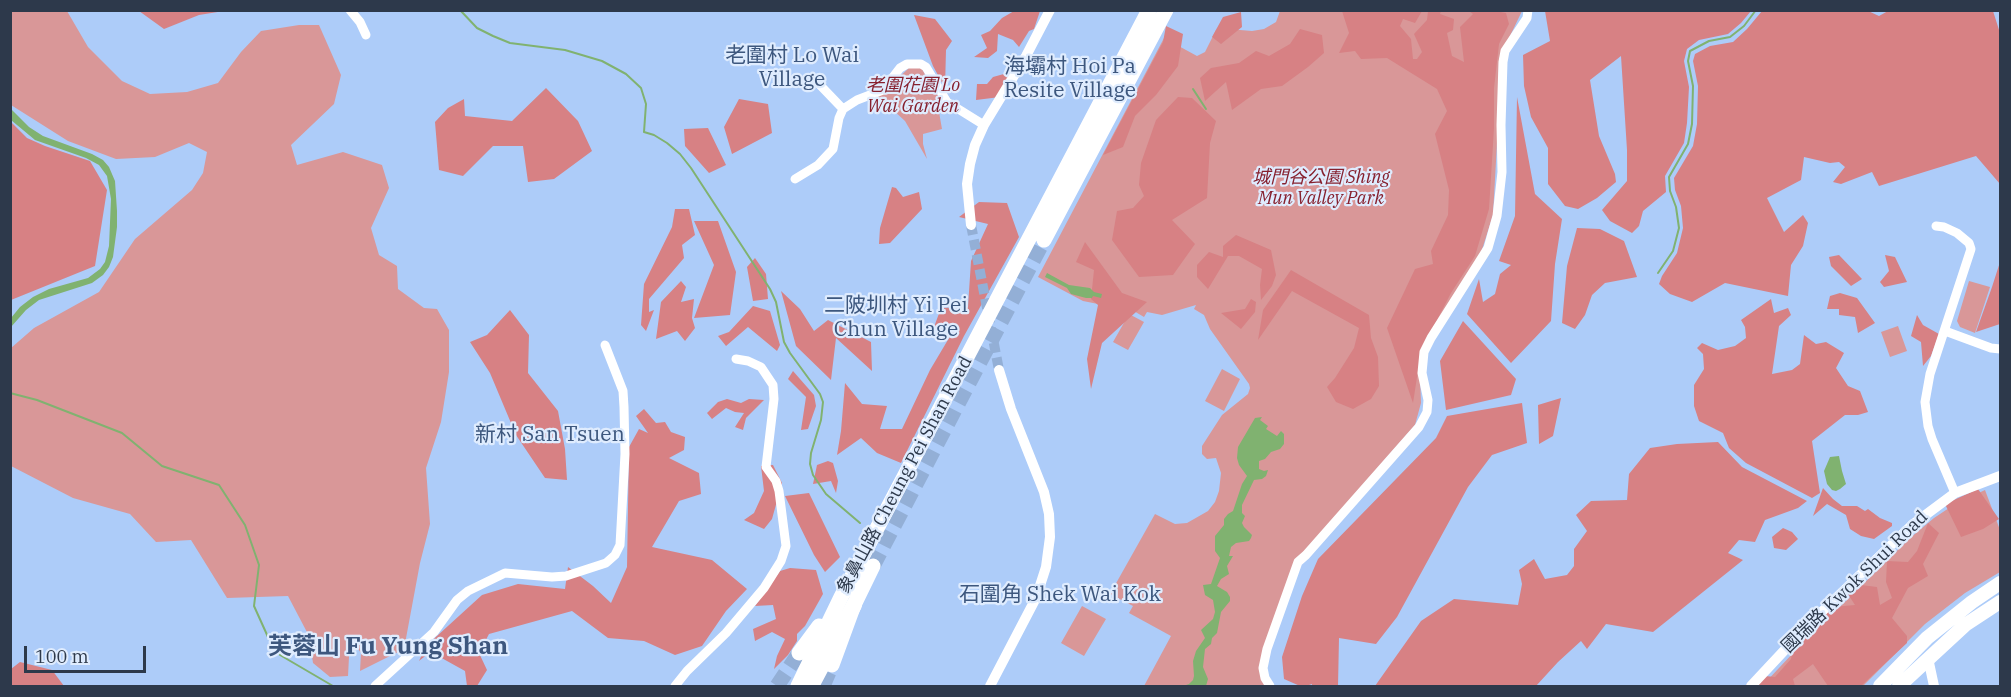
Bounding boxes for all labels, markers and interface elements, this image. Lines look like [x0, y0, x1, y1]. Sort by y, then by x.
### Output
district label: 老圍村 Lo Wai Village [725, 43, 859, 93]
district label: 海壩村 Hoi Pa Resite Village [993, 54, 1147, 104]
park label: 老圍花園 Lo Wai Garden [866, 75, 960, 118]
park label: 城門谷公園 Shing Mun Valley Park [1252, 167, 1390, 210]
district label: 二陂圳村 Yi Pei Chun Village [824, 293, 968, 343]
street label: 象鼻山路 Cheung Pei Shan Road [833, 353, 977, 597]
district label: 新村 San Tsuen [475, 422, 625, 448]
street label: 國瑞路 Kwok Shui Road [1777, 507, 1933, 657]
district label: 石圍角 Shek Wai Kok [959, 582, 1161, 608]
district label: 芙蓉山 Fu Yung Shan [268, 633, 508, 661]
scale bar [27, 634, 148, 672]
text: 100 m [35, 645, 89, 668]

